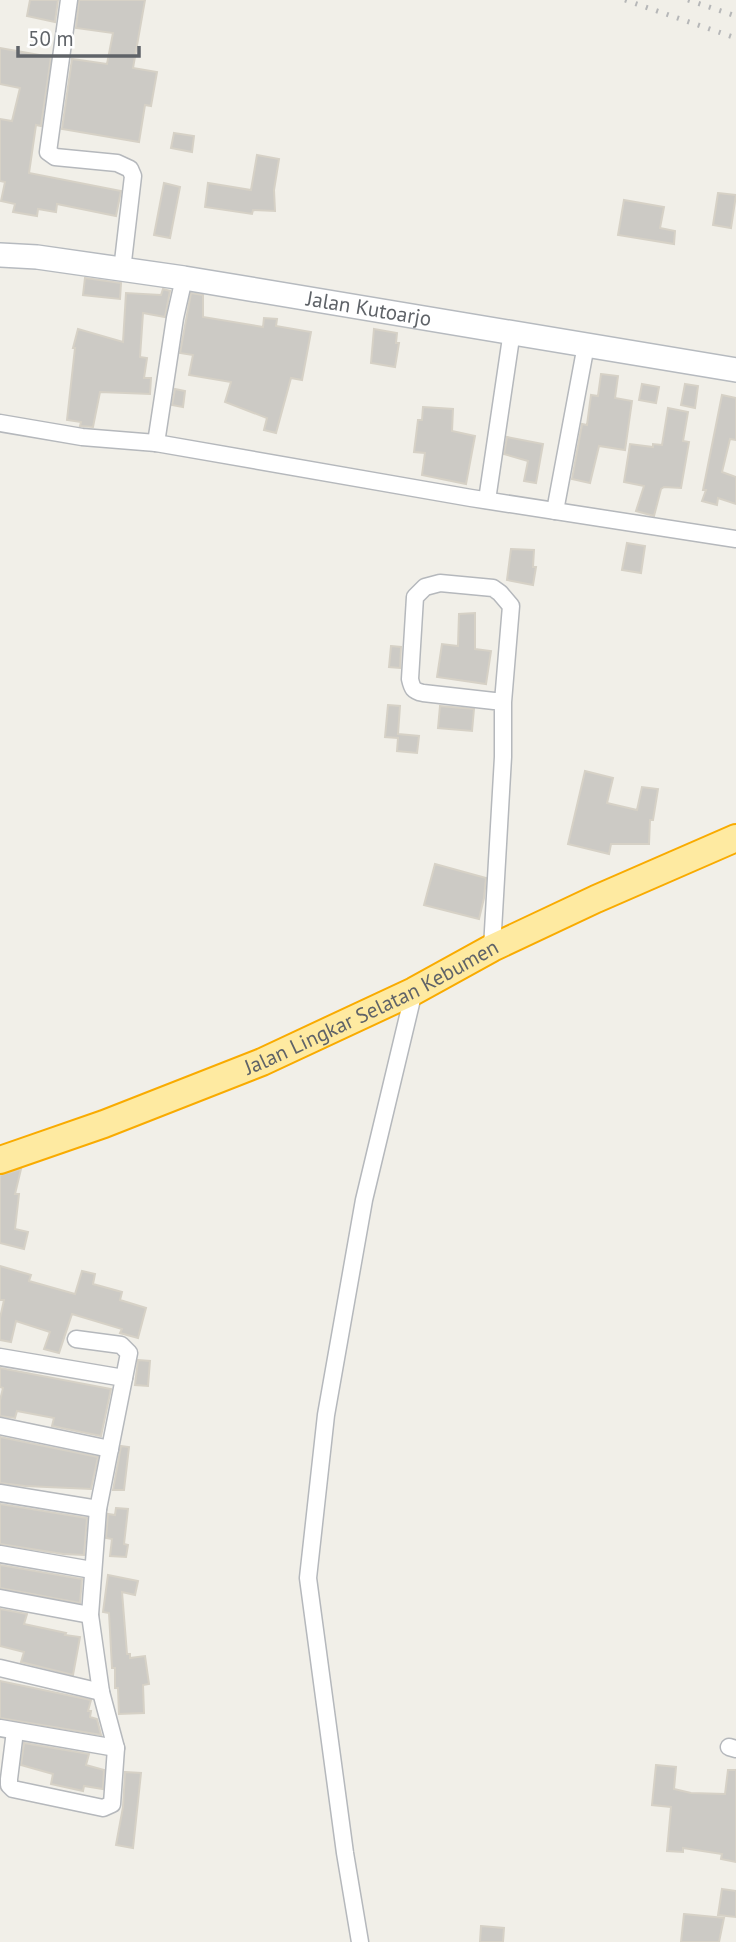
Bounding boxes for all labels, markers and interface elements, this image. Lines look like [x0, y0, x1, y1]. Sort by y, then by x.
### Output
scale bar [18, 14, 138, 58]
text: 50 m [28, 25, 74, 52]
street label: Jalan Kutoarjo [303, 284, 434, 332]
street label: Jalan Lingkar Selatan Kebumen [239, 933, 503, 1081]

